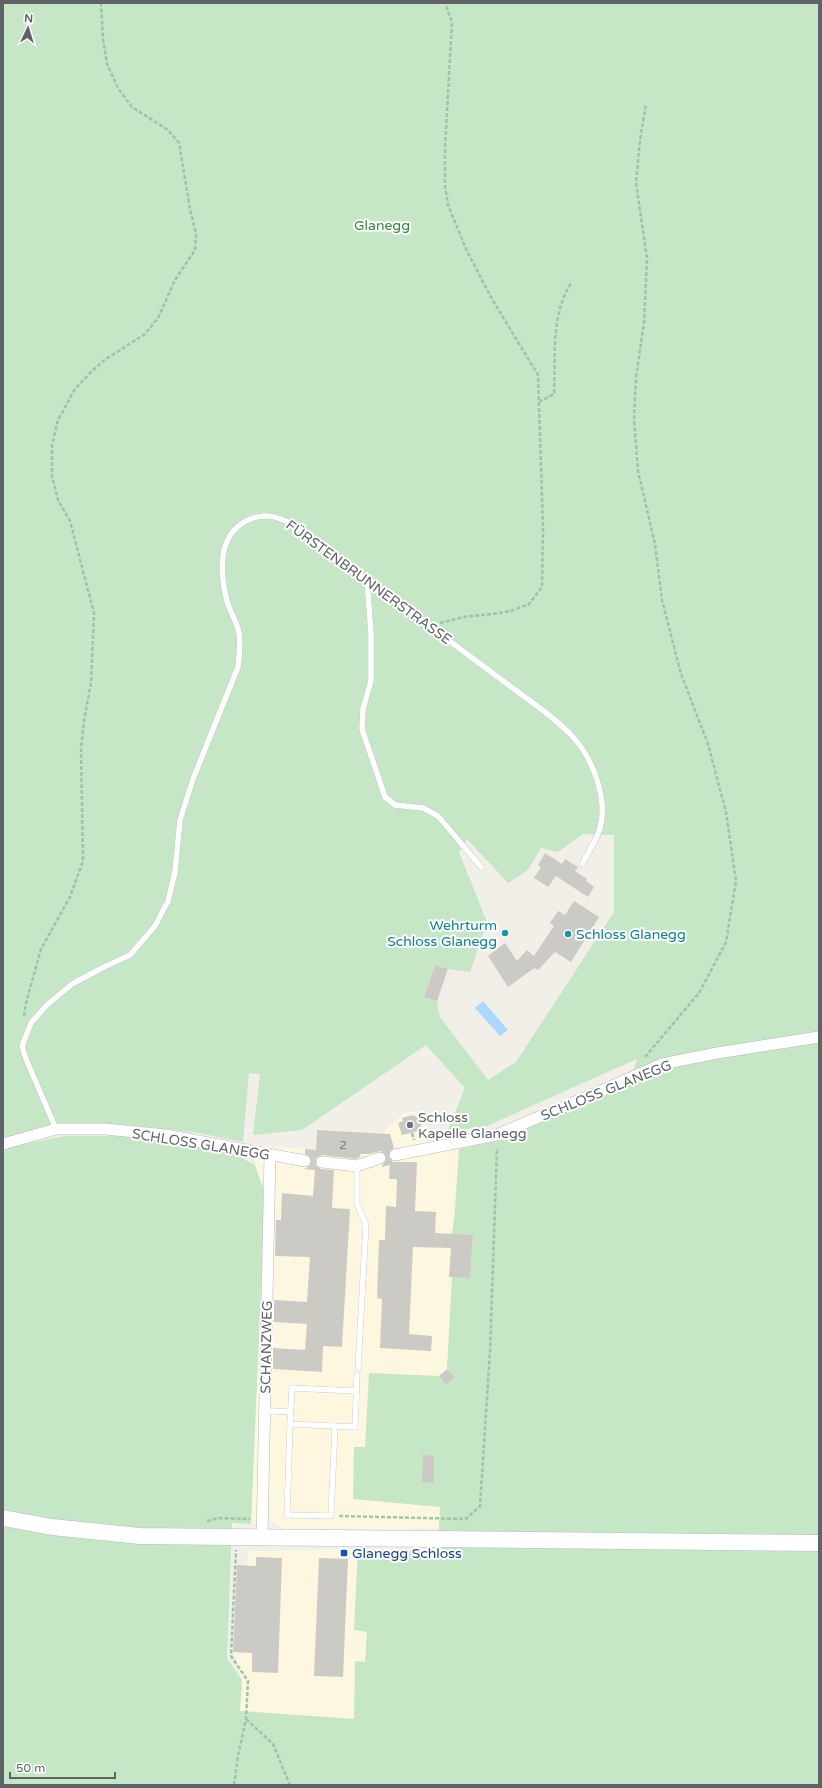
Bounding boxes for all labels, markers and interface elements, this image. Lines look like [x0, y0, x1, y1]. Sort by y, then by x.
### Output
north arrow [8, 8, 48, 48]
text: N [24, 12, 34, 25]
park label: Glanegg [354, 217, 410, 234]
street label: FÜRSTENBRUNNERSTRASSE [282, 517, 455, 648]
place label: Wehrturm Schloss Glanegg [387, 917, 497, 950]
place label: Schloss Glanegg [576, 926, 686, 943]
marker: Wehrturm Schloss Glanegg [500, 928, 510, 938]
marker: Schloss Glanegg [563, 929, 573, 939]
street label: SCHLOSS GLANEGG [538, 1056, 674, 1124]
place label: Schloss Kapelle Glanegg [418, 1109, 527, 1142]
marker: Schloss Kapelle Glanegg [405, 1120, 415, 1130]
street label: SCHLOSS GLANEGG [131, 1125, 271, 1164]
house number: 2 [339, 1138, 347, 1152]
street label: SCHANZWEG [257, 1300, 276, 1394]
place label: Glanegg Schloss [352, 1545, 462, 1562]
marker: Glanegg Schloss [339, 1548, 349, 1558]
scale bar [10, 1754, 115, 1780]
text: 50 m [16, 1761, 45, 1775]

